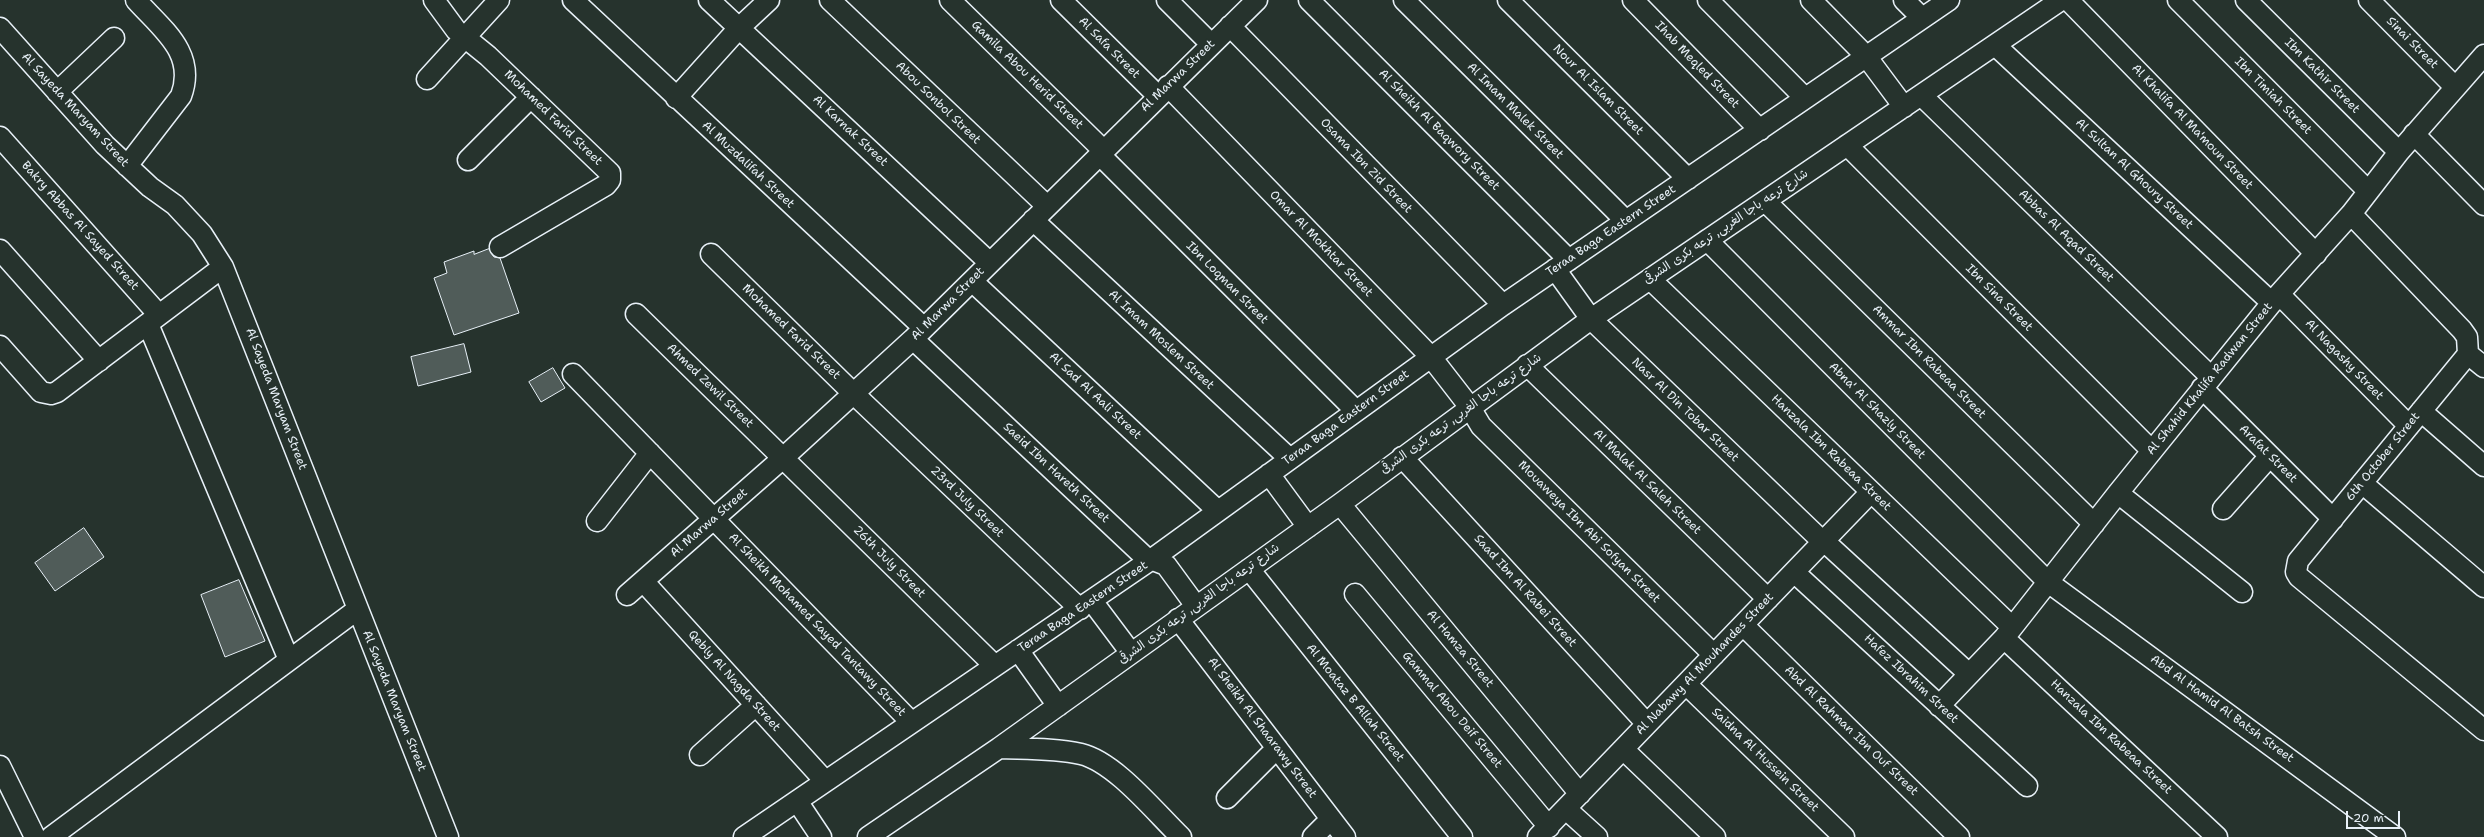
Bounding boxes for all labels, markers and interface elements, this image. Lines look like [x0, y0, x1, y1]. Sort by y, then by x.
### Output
street label: Al Safa Street [1075, 14, 1143, 82]
street label: Sinai Street [2383, 14, 2441, 72]
street label: Gamila Abou Herid Street [968, 18, 1086, 132]
street label: Ihab Meqled Street [1652, 19, 1742, 111]
street label: Ibn Kathir Street [2281, 35, 2363, 117]
street label: Al Marwa Street [1138, 37, 1218, 115]
street label: Nour Al Islam Street [1550, 42, 1646, 138]
street label: Al Sayeda Maryam Street [18, 50, 132, 170]
street label: Ibn Timiah Street [2231, 54, 2315, 138]
street label: Abou Sonbol Street [893, 59, 983, 147]
street label: Al Imam Malek Street [1464, 60, 1566, 162]
street label: Al Khalifa Al Ma'moun Street [2128, 61, 2256, 193]
street label: Al Sheikh Al Baqwory Street [1375, 66, 1503, 194]
street label: Mohamed Farid Street [501, 67, 605, 169]
street label: Al Karnak Street [809, 93, 891, 169]
street label: Osama Ibn Zid Street [1317, 116, 1415, 216]
street label: Al Sultan Al Ghoury Street [2072, 116, 2196, 232]
street label: Al Muzdalifah Street [699, 118, 797, 212]
street label: Bakry Abbas Al Sayed Street [18, 159, 142, 293]
street label: شارع ترعه باجا الغربى, ترعه بكرى الشرقى [1641, 166, 1811, 288]
street label: Teraa Baga Eastern Street [1543, 182, 1679, 280]
street label: Abbas Al Aqad Street [2015, 187, 2117, 285]
street label: Omar Al Mokhtar Street [1266, 188, 1376, 300]
street label: Ibn Loqman Street [1183, 239, 1271, 327]
street label: Ibn Sina Street [1962, 261, 2036, 335]
street label: Al Marwa Street [908, 264, 988, 344]
street label: Mohamed Farid Street [739, 281, 843, 383]
street label: Al Imam Moslem Street [1105, 287, 1217, 393]
street label: Al Shahid Khalifa Radwan Street [2144, 300, 2276, 458]
street label: Ammar Ibn Rabeaa Street [1869, 302, 1989, 422]
street label: Al Nagashy Street [2302, 317, 2386, 403]
street label: Al Sayeda Maryam Street [242, 326, 310, 472]
street label: Ahmed Zewil Street [664, 341, 756, 431]
street label: Al Sad Al Aali Street [1046, 350, 1144, 442]
street label: شارع ترعه باجا الغربى, ترعه بكرى الشرقى [1378, 351, 1544, 477]
street label: Nasr Al Din Tobar Street [1628, 355, 1742, 465]
street label: Abna' Al Shazly Street [1826, 360, 1928, 462]
street label: Teraa Baga Eastern Street [1280, 367, 1412, 469]
street label: Hanzala Ibn Rabeaa Street [1768, 392, 1894, 514]
street label: 6th October Street [2343, 410, 2423, 504]
street label: Saeid Ibn Hareth Street [1000, 420, 1112, 526]
street label: Arafat Street [2236, 422, 2300, 486]
street label: Al Malak Al Saleh Street [1590, 427, 1704, 537]
street label: Mouaweya Ibn Abi Sofyan Street [1515, 458, 1663, 606]
street label: 23rd July Street [927, 463, 1007, 541]
street label: Al Marwa Street [667, 485, 751, 561]
street label: 26th July Street [850, 523, 928, 601]
street label: Al Sheikh Mohamed Sayed Tantawy Street [725, 530, 909, 720]
street label: Saad Ibn Al Rabei Street [1471, 532, 1579, 650]
street label: شارع ترعه باجا الغربى, ترعه بكرى الشرقى [1116, 541, 1282, 667]
street label: Teraa Baga Eastern Street [1015, 558, 1151, 656]
street label: Al Nabawy Al Mouhandes Street [1633, 590, 1777, 738]
street label: Al Hamza Street [1424, 607, 1496, 691]
street label: Qebly Al Nagda Street [685, 627, 783, 735]
street label: Al Sayeda Maryam Street [359, 628, 429, 774]
street label: Hafez Ibrahim Street [1861, 631, 1961, 727]
street label: Al Moataz B Allah Street [1303, 641, 1407, 765]
street label: Gammal Abou Deif Street [1399, 649, 1505, 771]
street label: Abd Al Hamid Al Batsh Street [2147, 652, 2297, 766]
street label: Al Sheikh Al Shaarawy Street [1204, 655, 1320, 801]
street label: Abd Al Rahman Ibn Ouf Street [1781, 663, 1921, 799]
street label: Hanzala Ibn Rabeaa Street [2047, 677, 2175, 797]
street label: Saidna Al Hussein Street [1708, 705, 1822, 815]
scale bar [2348, 803, 2402, 829]
text: 20 m [2353, 810, 2384, 826]

